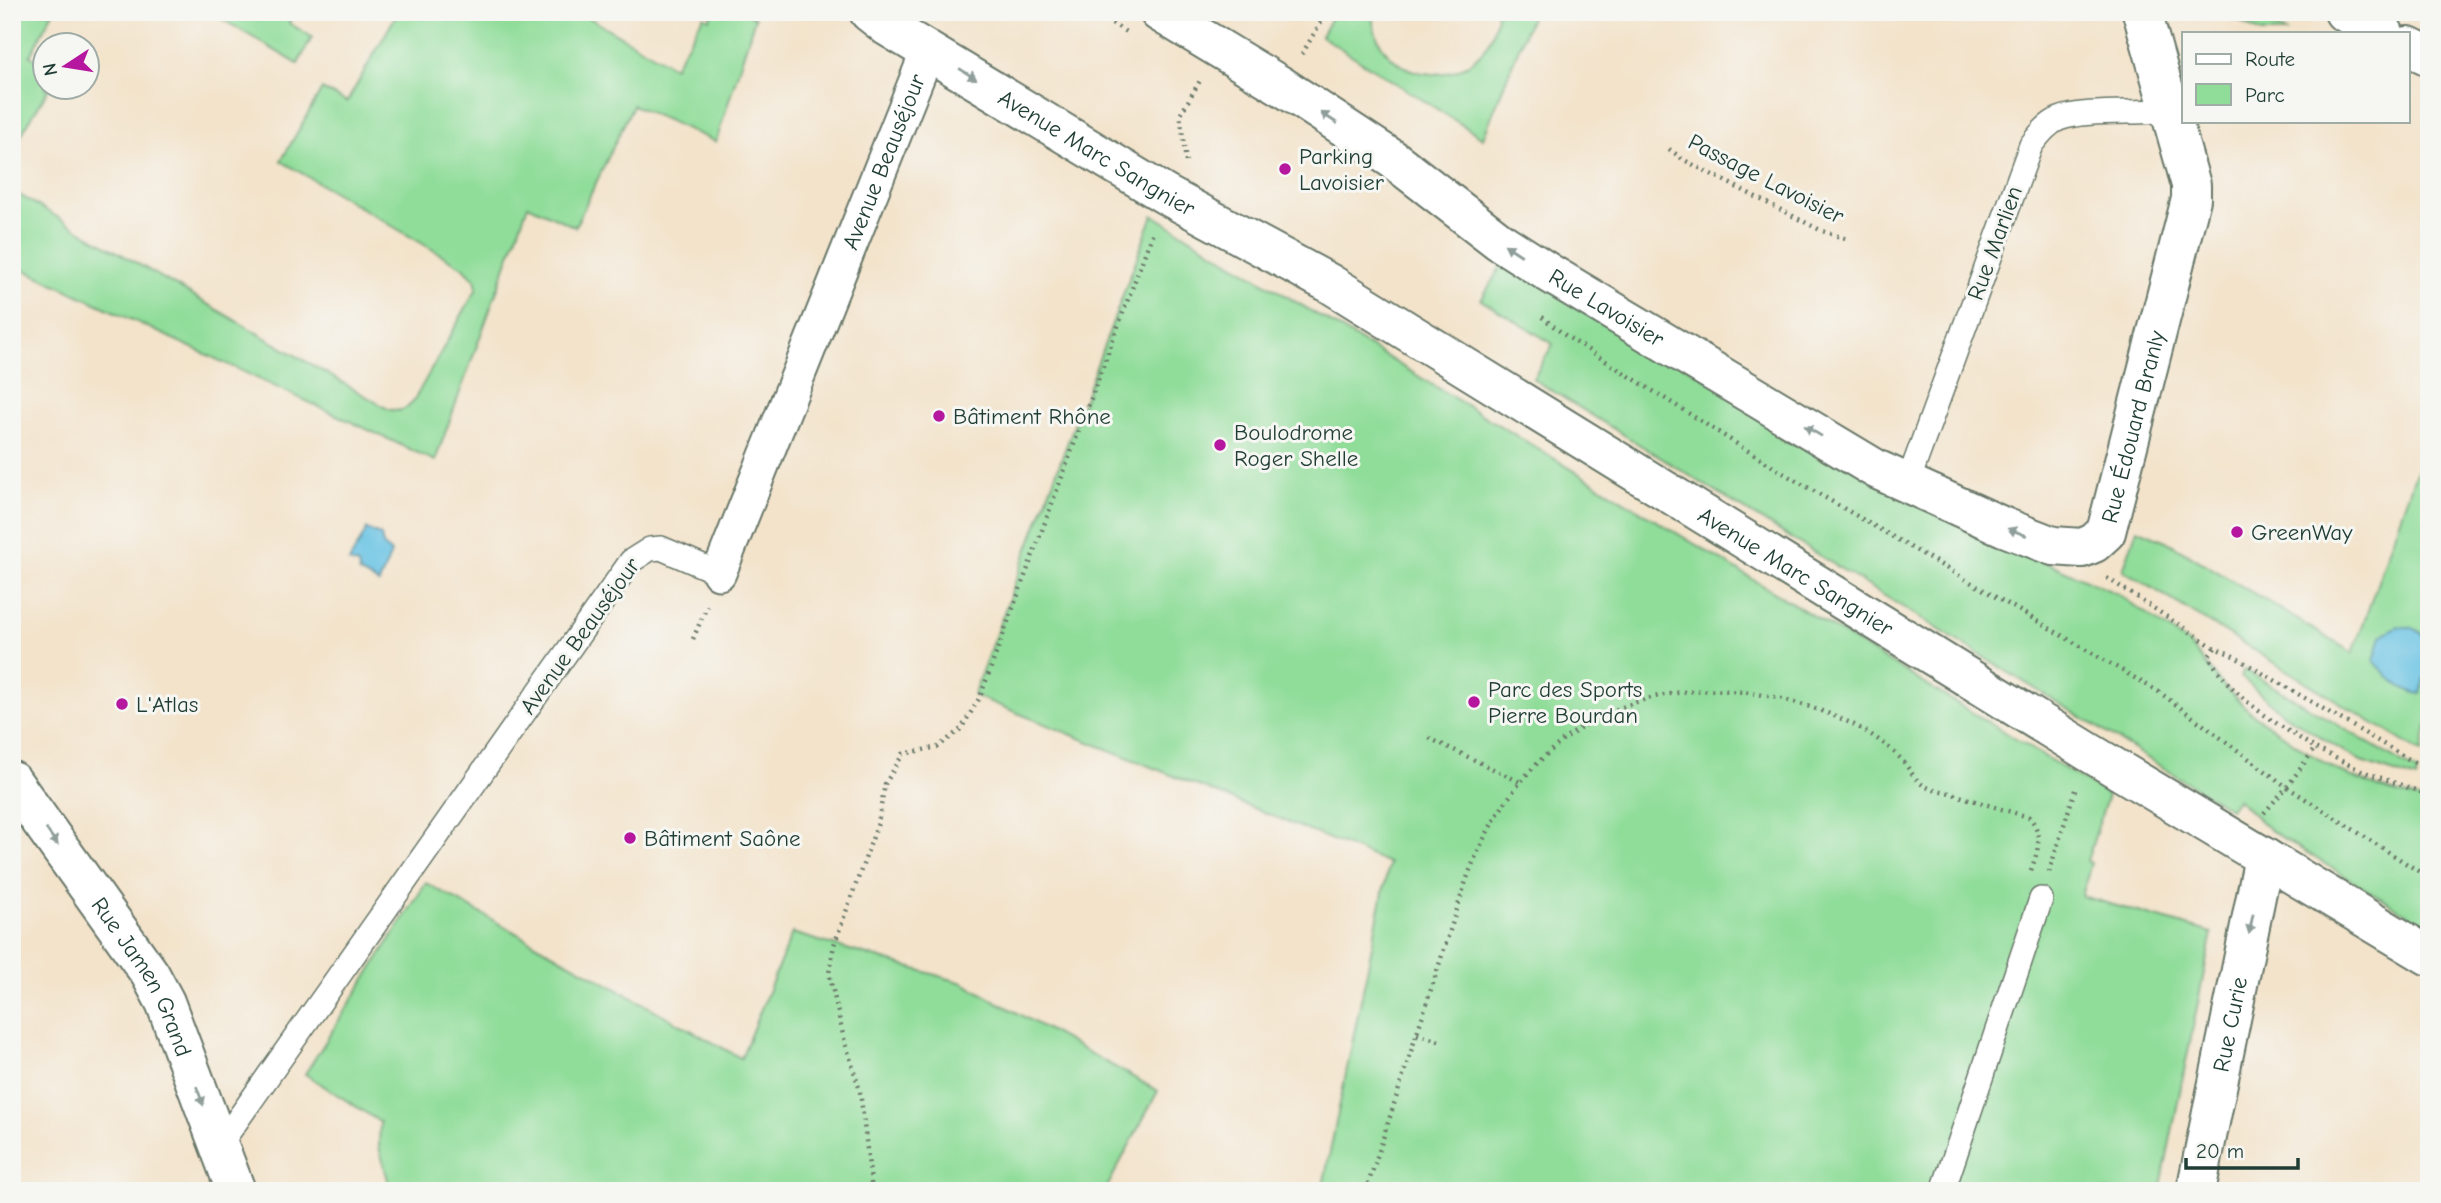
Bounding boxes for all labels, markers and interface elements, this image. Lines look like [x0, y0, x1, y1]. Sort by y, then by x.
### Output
north arrow [32, 32, 102, 102]
legend [2182, 32, 2410, 122]
text: Route [2245, 47, 2295, 71]
text: N [38, 61, 62, 78]
one-way arrow [959, 68, 978, 80]
street label: Avenue Beauséjour [836, 69, 931, 253]
text: Parc [2245, 83, 2285, 107]
street label: Avenue Marc Sangnier [994, 84, 1201, 222]
one-way arrow [1319, 111, 1339, 124]
street label: Passage Lavoisier [1684, 128, 1849, 230]
place label: Parking Lavoisier [1299, 143, 1385, 196]
marker: Parking Lavoisier [1277, 161, 1293, 177]
street label: Rue Marlien [1962, 182, 2028, 304]
one-way arrow [1504, 244, 1523, 257]
street label: Rue Lavoisier [1544, 263, 1670, 353]
street label: Rue Édouard Branly [2095, 327, 2171, 526]
place label: Bâtiment Rhône [953, 403, 1111, 430]
marker: Bâtiment Rhône [931, 408, 947, 424]
place label: Boulodrome Roger Shelle [1234, 419, 1358, 472]
one-way arrow [1803, 425, 1822, 438]
marker: Boulodrome Roger Shelle [1212, 437, 1228, 453]
street label: Avenue Marc Sangnier [1693, 501, 1899, 642]
place label: GreenWay [2251, 519, 2353, 546]
marker: GreenWay [2229, 524, 2245, 540]
one-way arrow [2006, 526, 2027, 537]
street label: Avenue Beauséjour [514, 552, 646, 719]
place label: Parc des Sports Pierre Bourdan [1488, 676, 1642, 729]
place label: L'Atlas [136, 691, 198, 718]
marker: Parc des Sports Pierre Bourdan [1466, 694, 1482, 710]
marker: L'Atlas [114, 696, 130, 712]
place label: Bâtiment Saône [644, 825, 800, 852]
one-way arrow [45, 828, 59, 846]
marker: Bâtiment Saône [622, 830, 638, 846]
street label: Rue Jamen Grand [86, 892, 198, 1060]
one-way arrow [2245, 913, 2256, 935]
street label: Rue Curie [2207, 974, 2253, 1074]
one-way arrow [195, 1086, 206, 1107]
scale bar [2186, 1126, 2298, 1170]
text: 20 m [2196, 1139, 2244, 1163]

